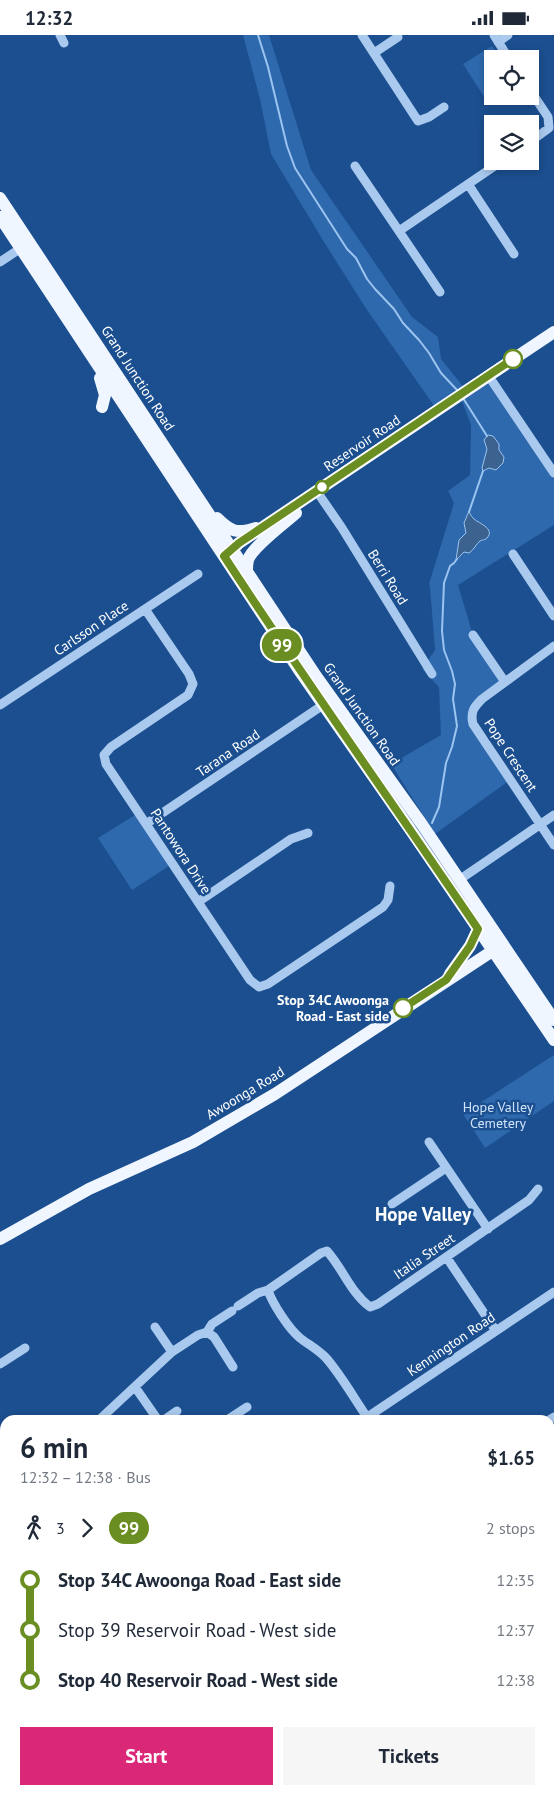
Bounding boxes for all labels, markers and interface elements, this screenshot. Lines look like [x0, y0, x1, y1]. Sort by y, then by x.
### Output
text: 12:32 [25, 6, 73, 30]
map controls [484, 50, 539, 170]
button: locate [484, 50, 539, 105]
button: layers [484, 115, 539, 170]
street label: Grand Junction Road [97, 322, 179, 434]
unlabelled marker [503, 349, 523, 369]
street label: Reservoir Road [320, 411, 404, 475]
unlabelled marker [315, 480, 329, 494]
street label: Berri Road [364, 546, 412, 608]
street label: Carlsson Place [50, 596, 132, 660]
line badge: 99 [260, 629, 304, 661]
text: 99 [272, 633, 292, 656]
street label: Grand Junction Road [320, 659, 404, 769]
street label: Pope Crescent [481, 715, 542, 795]
street label: Tarana Road [193, 725, 263, 781]
street label: Pantowora Drive [147, 805, 215, 897]
place label: Stop 34C Awoonga Road - East side [277, 991, 389, 1025]
marker: Stop 34C Awoonga Road - East side [393, 998, 413, 1018]
street label: Awoonga Road [202, 1062, 288, 1124]
park label: Hope Valley Cemetery [463, 1098, 534, 1132]
district label: Hope Valley [375, 1202, 472, 1226]
street label: Italia Street [390, 1229, 458, 1283]
street label: Kennington Road [404, 1308, 498, 1380]
text: 6 min [20, 1429, 88, 1466]
text: $1.65 [487, 1446, 535, 1470]
text: 12:32 – 12:38 · Bus [20, 1467, 151, 1487]
icon: walk [20, 1514, 48, 1542]
icon: forward [73, 1514, 101, 1542]
text: 99 [119, 1516, 139, 1539]
text: 3 [56, 1518, 65, 1538]
text: 2 stops [486, 1518, 535, 1538]
text: Stop 34C Awoonga Road - East side [58, 1568, 341, 1592]
text: 12:35 [497, 1570, 535, 1590]
text: Stop 39 Reservoir Road - West side [58, 1618, 336, 1642]
text: 12:37 [497, 1620, 535, 1640]
text: Stop 40 Reservoir Road - West side [58, 1668, 338, 1692]
text: 12:38 [497, 1670, 535, 1690]
button: Start [20, 1727, 273, 1785]
button: Tickets [283, 1727, 535, 1785]

